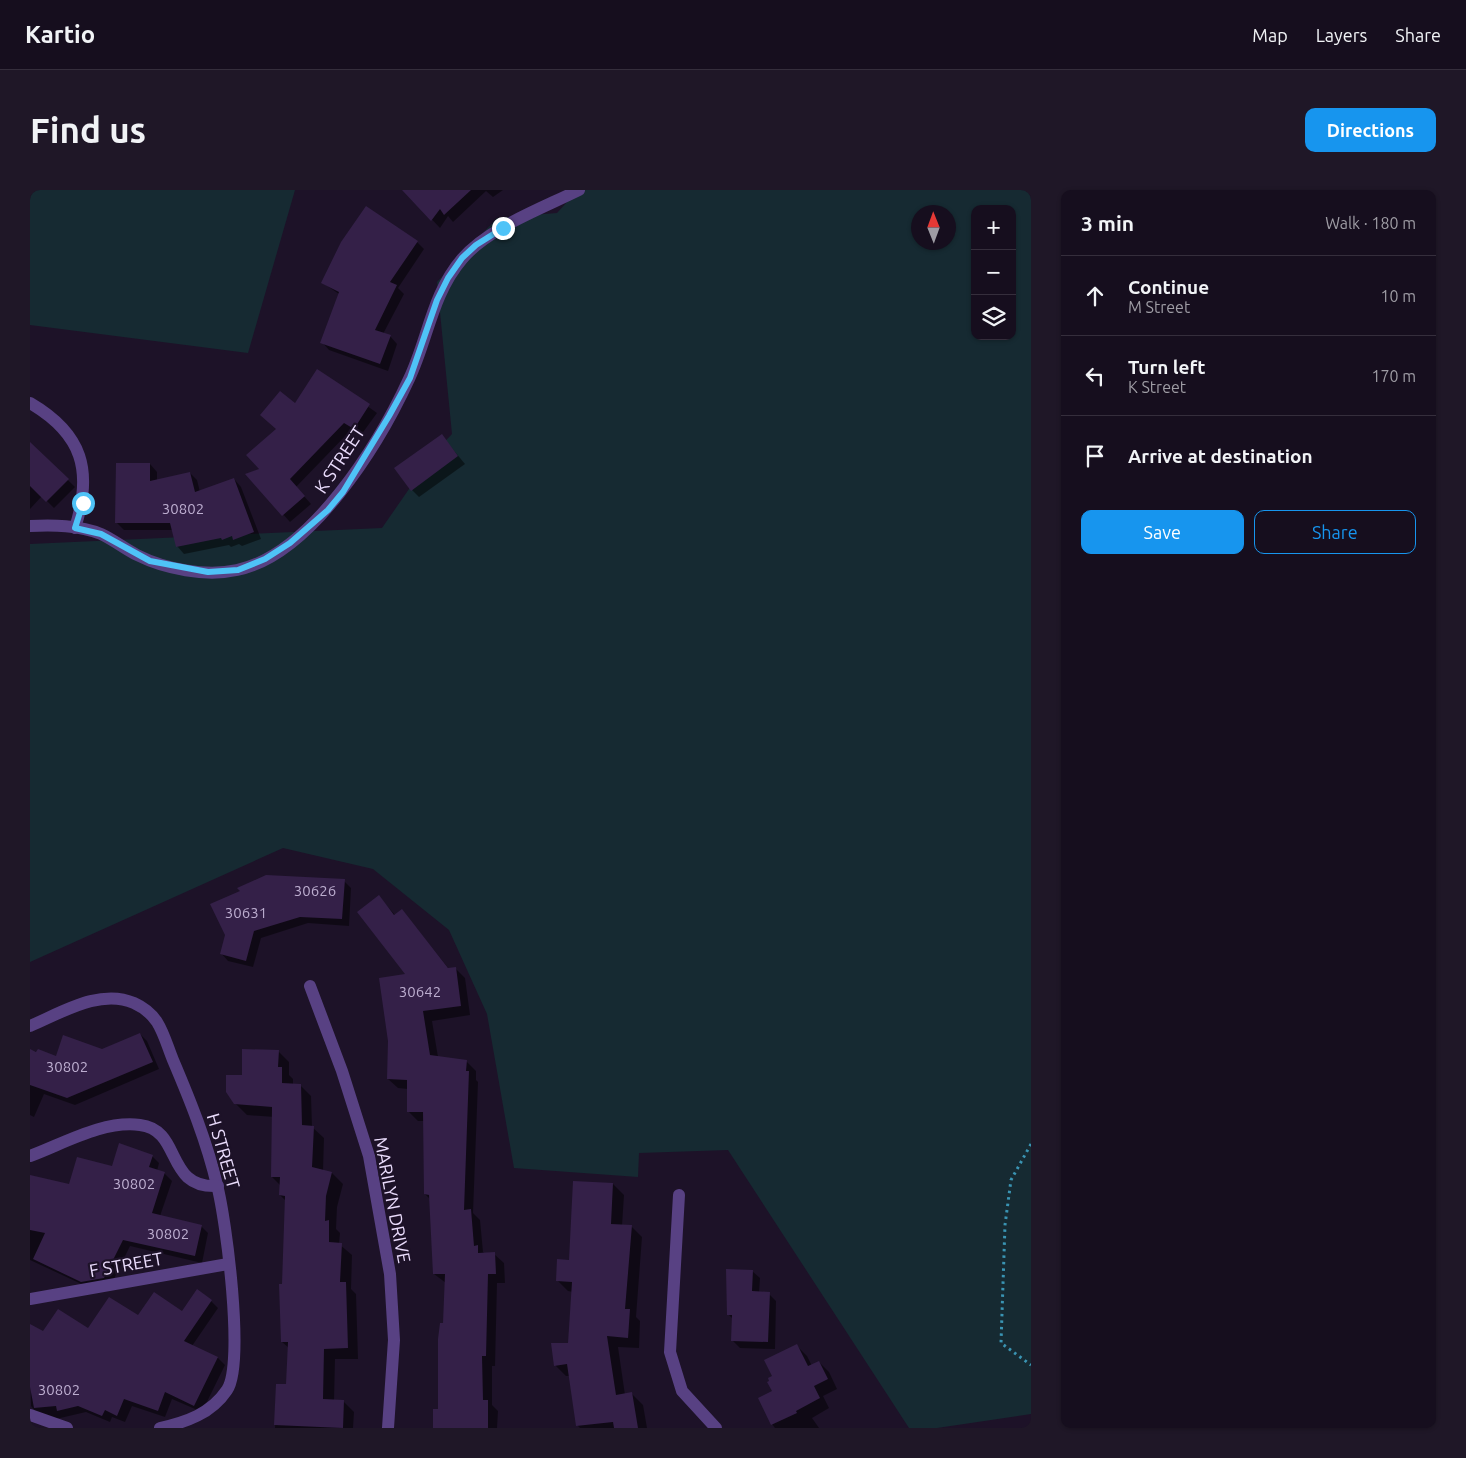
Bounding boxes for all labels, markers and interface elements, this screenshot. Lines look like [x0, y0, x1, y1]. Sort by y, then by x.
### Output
text: Kartio [25, 21, 95, 48]
text: Map [1252, 25, 1288, 45]
text: Layers [1316, 25, 1367, 45]
text: Share [1395, 25, 1441, 45]
button: Directions [1305, 108, 1436, 152]
text: Find us [30, 110, 146, 150]
north arrow [911, 205, 956, 250]
map controls [971, 205, 1016, 340]
button: + [971, 205, 1016, 250]
text: 3 min [1081, 211, 1134, 235]
text: Walk · 180 m [1325, 214, 1416, 232]
route end [492, 217, 515, 240]
button: − [971, 250, 1016, 295]
text: Continue [1128, 276, 1209, 298]
icon: ahead [1081, 282, 1109, 310]
text: 10 m [1380, 287, 1416, 305]
button: layers [971, 295, 1016, 340]
text: M Street [1128, 298, 1190, 316]
text: Turn left [1128, 356, 1206, 378]
icon: left [1081, 362, 1109, 390]
text: 170 m [1371, 367, 1416, 385]
text: K Street [1128, 378, 1186, 396]
street label: K STREET [310, 422, 368, 497]
icon: arrive [1081, 442, 1109, 470]
text: Arrive at destination [1128, 445, 1313, 467]
route start [72, 492, 95, 515]
house number: 30802 [162, 500, 204, 517]
button: Save [1081, 510, 1244, 554]
button: Share [1254, 510, 1416, 554]
house number: 30626 [294, 882, 336, 899]
house number: 30631 [225, 904, 267, 921]
house number: 30642 [399, 983, 441, 1000]
house number: 30802 [46, 1058, 88, 1075]
street label: H STREET [204, 1111, 244, 1191]
street label: MARILYN DRIVE [371, 1135, 415, 1265]
house number: 30802 [113, 1175, 155, 1192]
house number: 30802 [147, 1225, 189, 1242]
street label: F STREET [87, 1248, 164, 1280]
house number: 30802 [38, 1381, 80, 1398]

